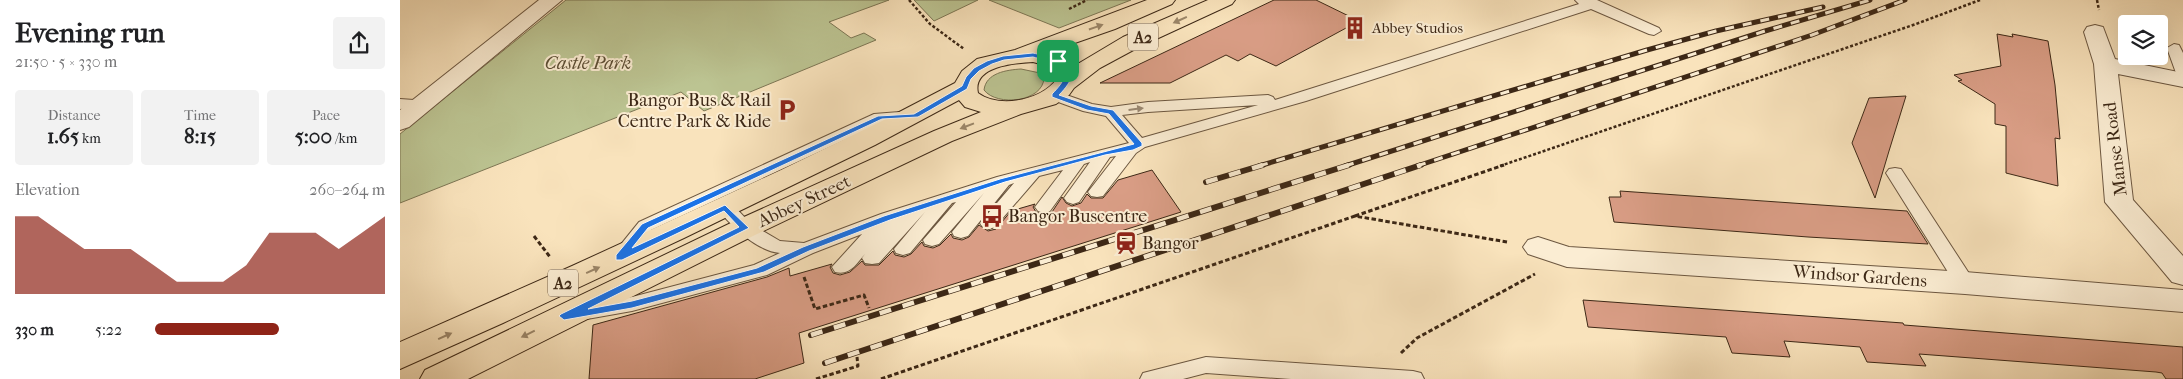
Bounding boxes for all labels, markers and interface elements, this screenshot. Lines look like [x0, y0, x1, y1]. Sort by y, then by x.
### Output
building icon: Abbey Studios [1342, 15, 1368, 41]
map controls [2118, 15, 2168, 65]
button: layers [2118, 15, 2168, 65]
text: Evening run [15, 16, 165, 49]
one-way arrow [1173, 16, 1187, 24]
button: share [333, 17, 385, 69]
place label: Abbey Studios [1371, 19, 1463, 37]
one-way arrow [1089, 23, 1104, 31]
road number: A2 [1128, 24, 1158, 51]
pin [1037, 40, 1079, 82]
icon: arrive [1044, 47, 1072, 75]
text: 21:50 · 5 × 330 m [15, 52, 117, 71]
park label: Castle Park [545, 53, 631, 74]
place label: Bangor Bus & Rail Centre Park & Ride [618, 90, 771, 132]
parking icon: Bangor Bus & Rail Centre Park & Ride [774, 97, 800, 123]
street label: Manse Road [2099, 100, 2132, 197]
one-way arrow [1128, 105, 1144, 113]
text: Distance [48, 107, 100, 124]
text: Time [184, 107, 216, 124]
text: Pace [312, 107, 340, 124]
one-way arrow [960, 123, 974, 131]
text: 1.65 [47, 124, 79, 148]
text: 8:15 [184, 124, 216, 148]
text: 5:00 [295, 124, 332, 148]
text: km [79, 130, 101, 147]
text: /km [332, 130, 357, 147]
street label: Abbey Street [754, 171, 854, 233]
text: Elevation [15, 180, 80, 199]
text: 260–264 m [309, 180, 385, 199]
bus stop icon: Bangor Buscentre [979, 203, 1005, 229]
place label: Bangor Buscentre [1008, 206, 1147, 227]
station icon: Bangor [1113, 230, 1139, 256]
place label: Bangor [1142, 233, 1199, 254]
street label: Windsor Gardens [1791, 261, 1928, 292]
one-way arrow [586, 265, 600, 273]
road number: A2 [548, 270, 578, 296]
text: 330 m [15, 320, 54, 339]
text: 5:22 [95, 320, 122, 339]
one-way arrow [521, 330, 535, 338]
one-way arrow [438, 332, 452, 340]

